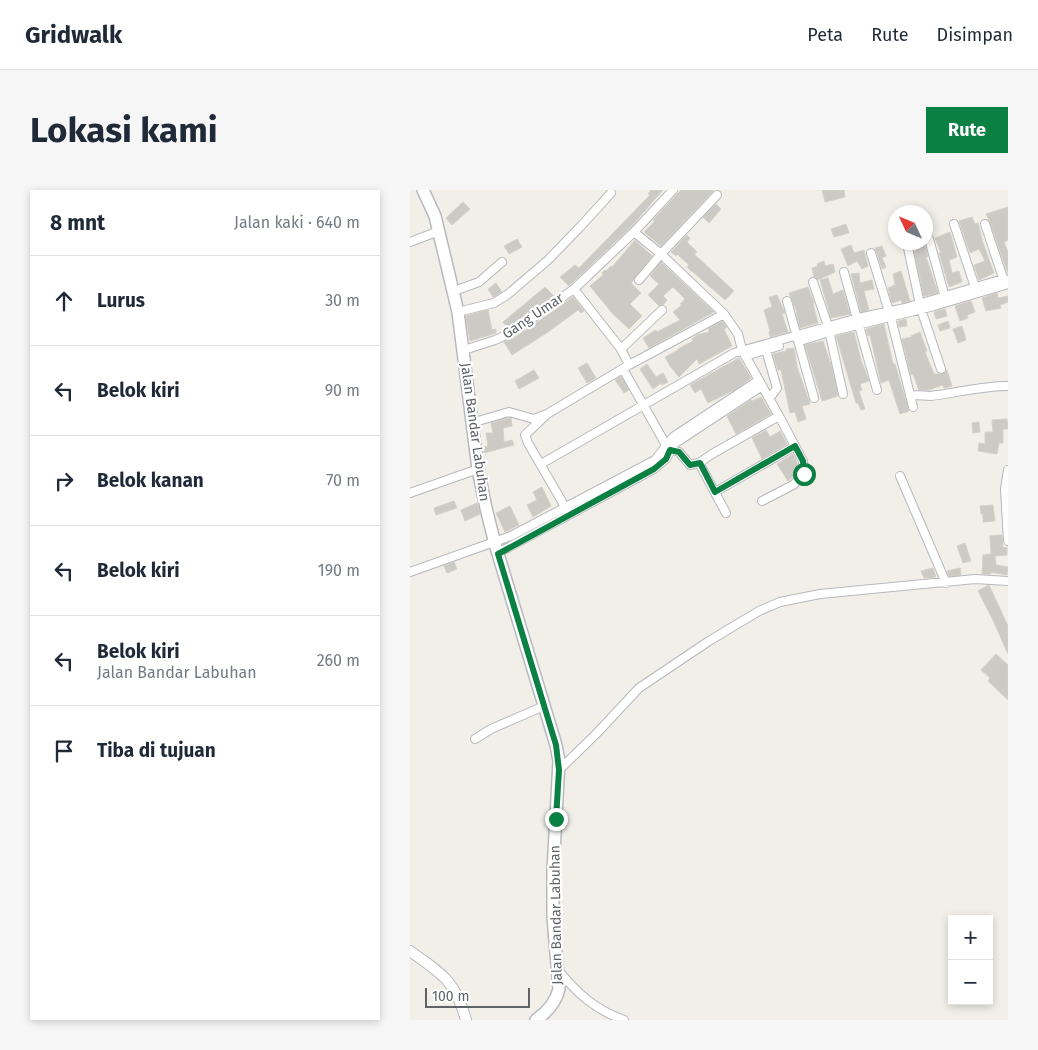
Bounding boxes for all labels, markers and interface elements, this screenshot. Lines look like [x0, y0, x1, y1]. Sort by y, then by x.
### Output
text: Gridwalk [25, 21, 122, 49]
text: Peta [807, 24, 843, 46]
text: Rute [871, 24, 909, 46]
text: Disimpan [937, 24, 1013, 46]
button: Rute [926, 107, 1008, 153]
text: Lokasi kami [30, 109, 218, 151]
north arrow [888, 205, 933, 250]
text: 8 mnt [50, 210, 105, 236]
text: Jalan kaki · 640 m [234, 213, 360, 232]
icon: ahead [50, 287, 78, 315]
text: Lurus [97, 289, 145, 312]
street label: Gang Umar [499, 289, 567, 343]
text: 30 m [325, 291, 360, 310]
street label: Jalan Bandar Labuhan [457, 362, 493, 502]
icon: left [50, 377, 78, 405]
text: Belok kiri [97, 379, 180, 402]
text: 90 m [325, 381, 360, 400]
route start [793, 463, 816, 486]
icon: right [50, 467, 78, 495]
text: Belok kanan [97, 469, 204, 492]
text: 70 m [326, 471, 360, 490]
icon: left [50, 557, 78, 585]
text: Belok kiri [97, 559, 180, 582]
text: 190 m [318, 561, 360, 580]
text: Belok kiri [97, 640, 180, 663]
icon: left [50, 647, 78, 675]
text: 260 m [317, 651, 360, 670]
text: Jalan Bandar Labuhan [97, 663, 257, 682]
icon: arrive [50, 737, 78, 765]
text: Tiba di tujuan [97, 739, 216, 762]
route end [545, 808, 568, 831]
street label: Jalan Bandar Labuhan [546, 845, 566, 985]
map controls [948, 915, 993, 1005]
button: + [948, 915, 993, 960]
button: − [948, 960, 993, 1005]
scale bar [425, 985, 530, 1008]
text: 100 m [432, 988, 469, 1005]

